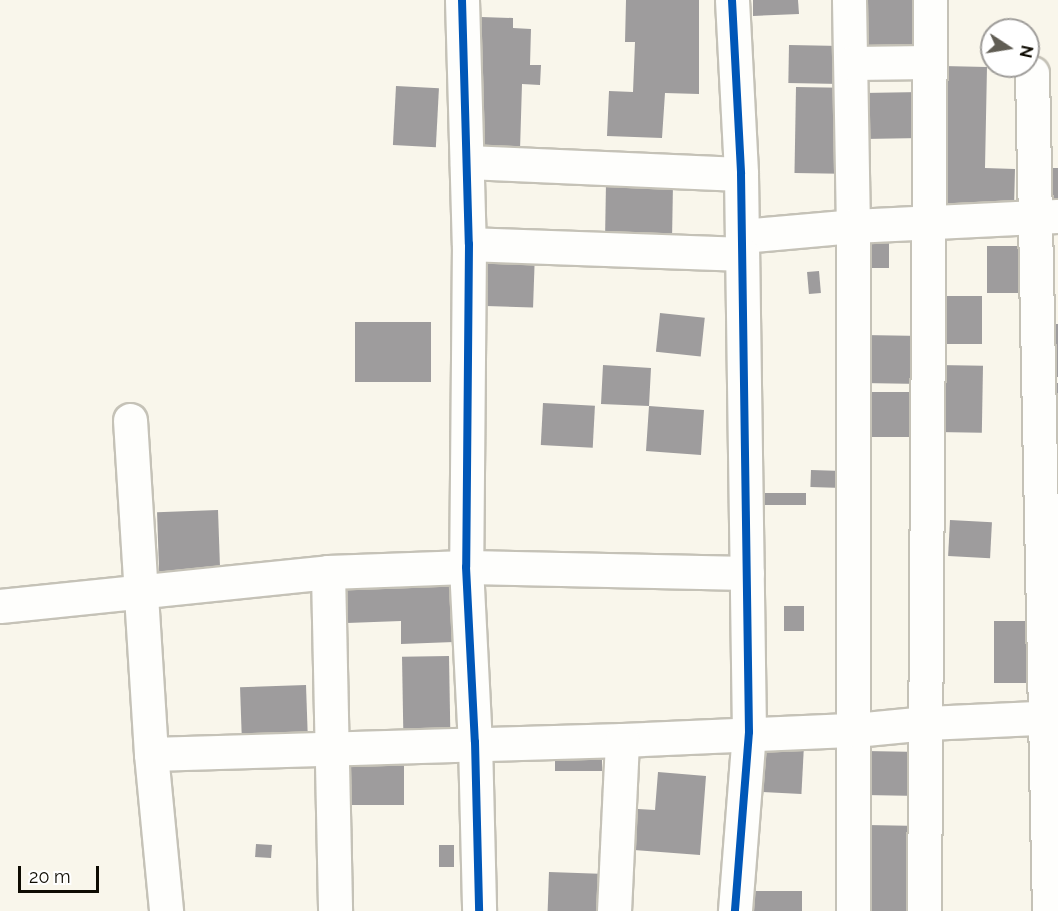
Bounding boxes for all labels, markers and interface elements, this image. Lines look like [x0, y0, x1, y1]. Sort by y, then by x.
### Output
north arrow [980, 18, 1040, 78]
text: N [1016, 43, 1037, 59]
scale bar [21, 854, 102, 892]
text: 20 m [29, 866, 71, 887]

